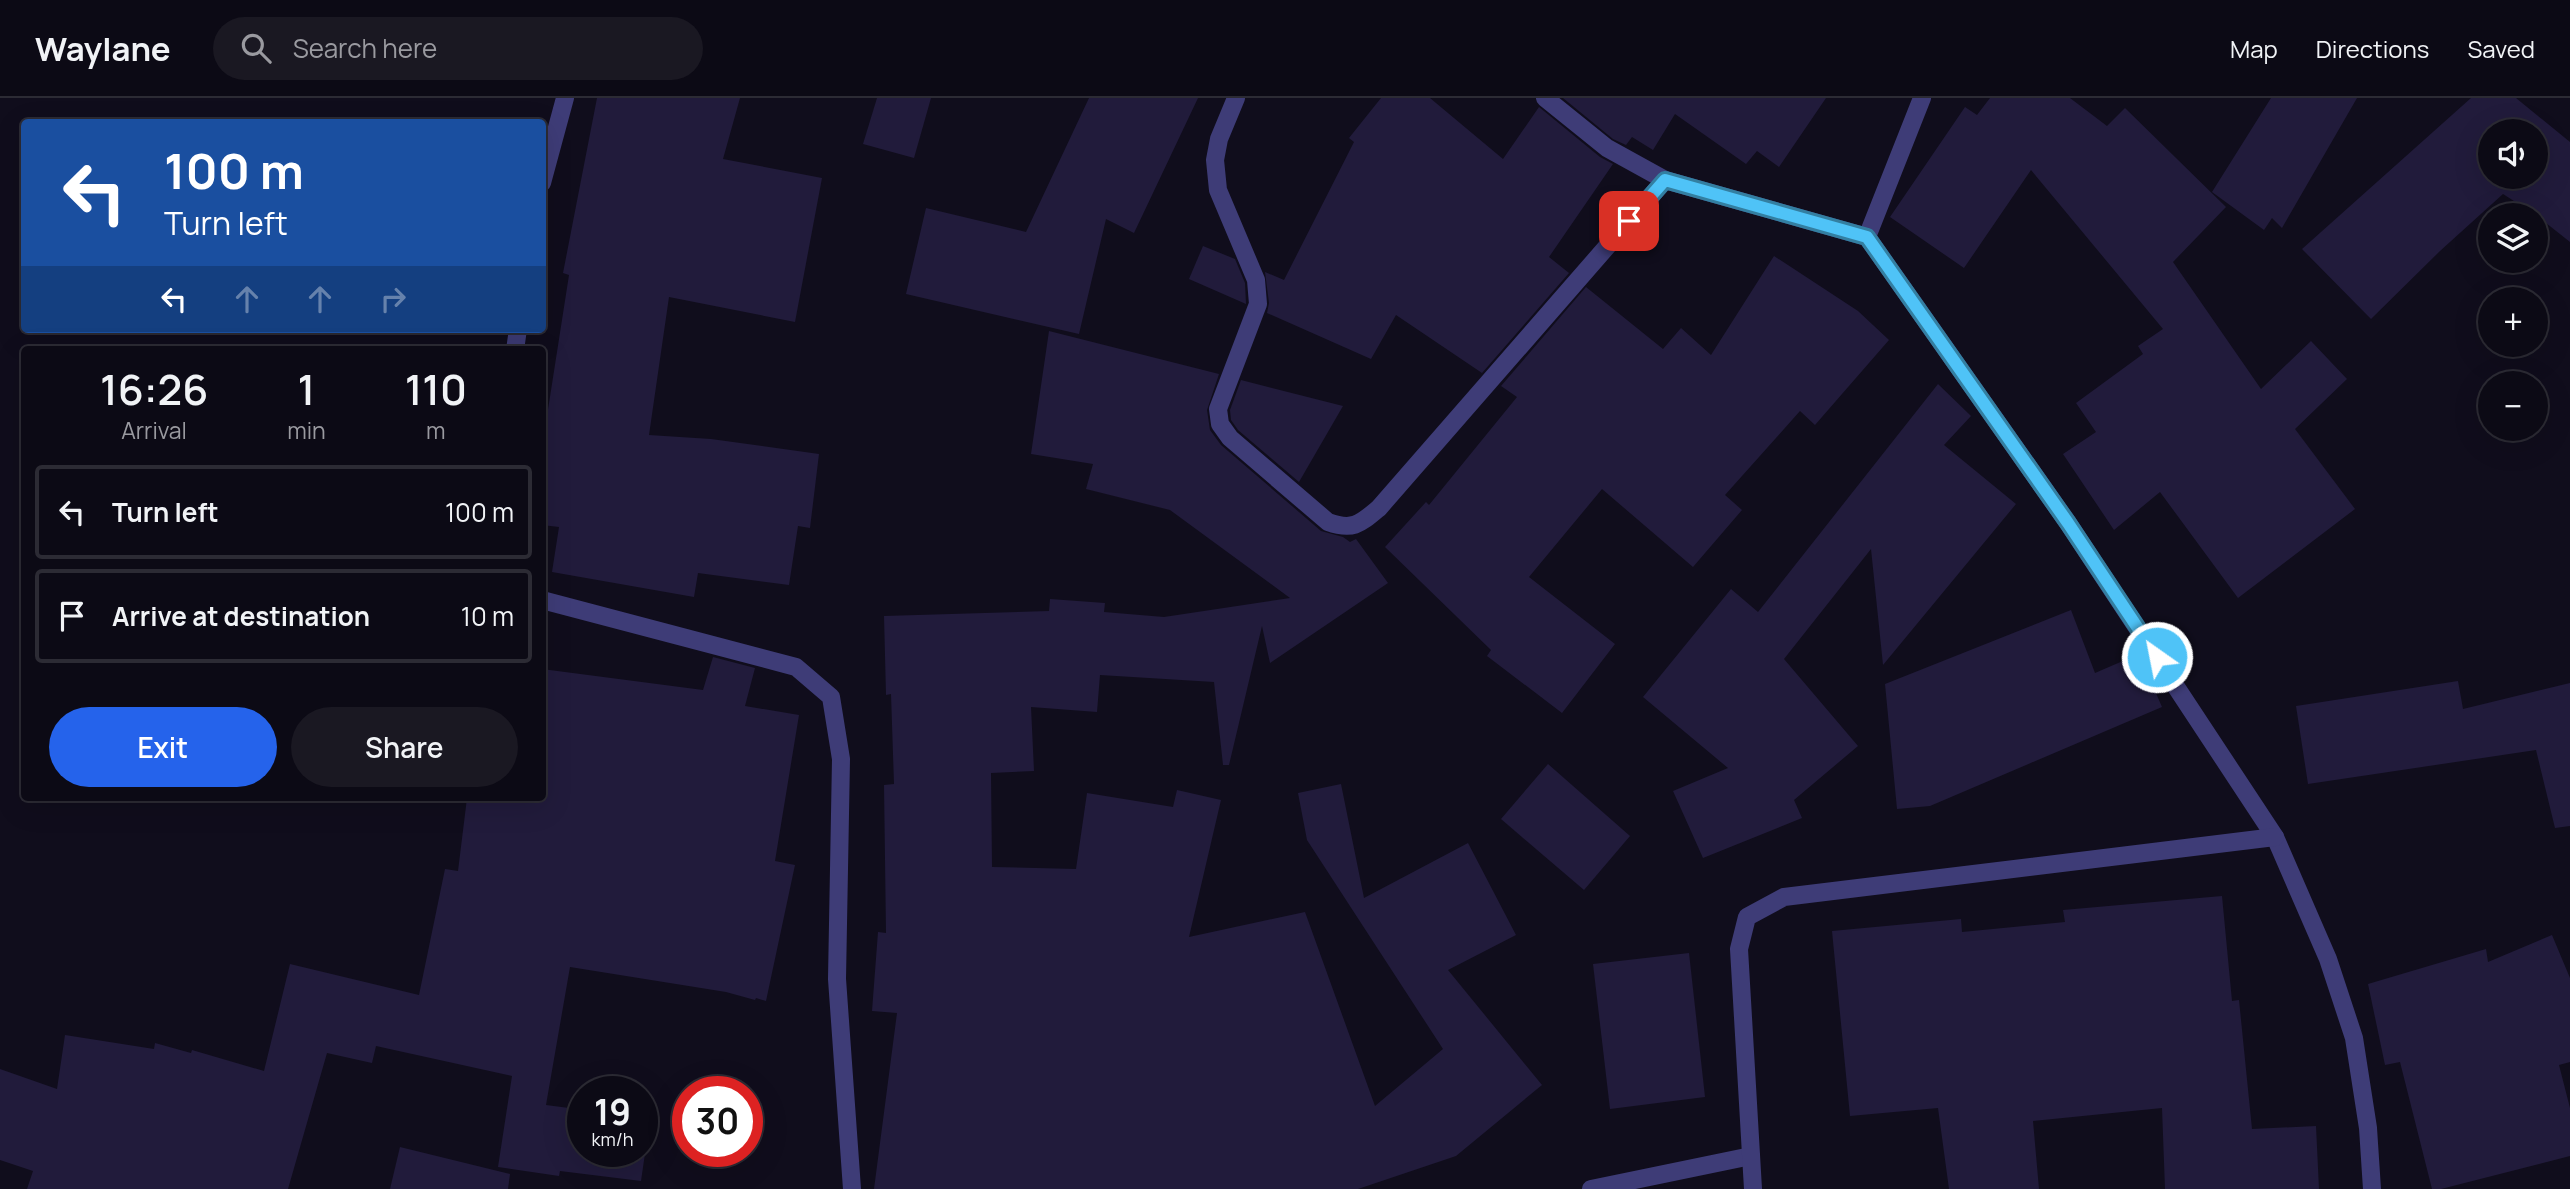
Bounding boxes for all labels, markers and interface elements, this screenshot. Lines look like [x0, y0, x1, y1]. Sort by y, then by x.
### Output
search box [213, 17, 703, 80]
text: Waylane [35, 26, 171, 71]
icon: search [237, 29, 275, 67]
text: Search here [293, 30, 437, 66]
text: Map [2230, 32, 2278, 65]
text: Directions [2316, 32, 2429, 65]
text: Saved [2467, 32, 2535, 65]
map controls [2478, 119, 2548, 441]
button: sound [2478, 119, 2548, 189]
text: 100 m [164, 137, 304, 204]
icon: left [49, 147, 140, 238]
pin [1599, 191, 1659, 251]
text: Turn left [164, 201, 288, 245]
icon: arrive [1610, 202, 1648, 240]
button: layers [2478, 203, 2548, 273]
icon: left [155, 280, 193, 318]
icon: ahead [228, 280, 266, 318]
icon: ahead [301, 280, 339, 318]
icon: right [374, 280, 412, 318]
button: + [2478, 287, 2548, 357]
text: 16:26 [100, 360, 208, 418]
text: 1 [298, 360, 315, 418]
text: 110 [405, 360, 467, 418]
button: − [2478, 371, 2548, 441]
text: Arrival [121, 414, 187, 446]
text: min [287, 414, 326, 446]
text: m [426, 414, 446, 446]
icon: left [53, 493, 91, 531]
text: Turn left [112, 494, 219, 530]
text: 100 m [445, 494, 514, 530]
icon: arrive [53, 597, 91, 635]
text: Arrive at destination [112, 598, 370, 634]
text: 10 m [461, 598, 514, 634]
position arrow [2120, 620, 2194, 694]
button: Exit [49, 707, 277, 787]
button: Share [291, 707, 518, 787]
speed limit sign: 30 [672, 1076, 763, 1167]
text: 19 [594, 1088, 631, 1136]
text: km/h [592, 1127, 633, 1151]

